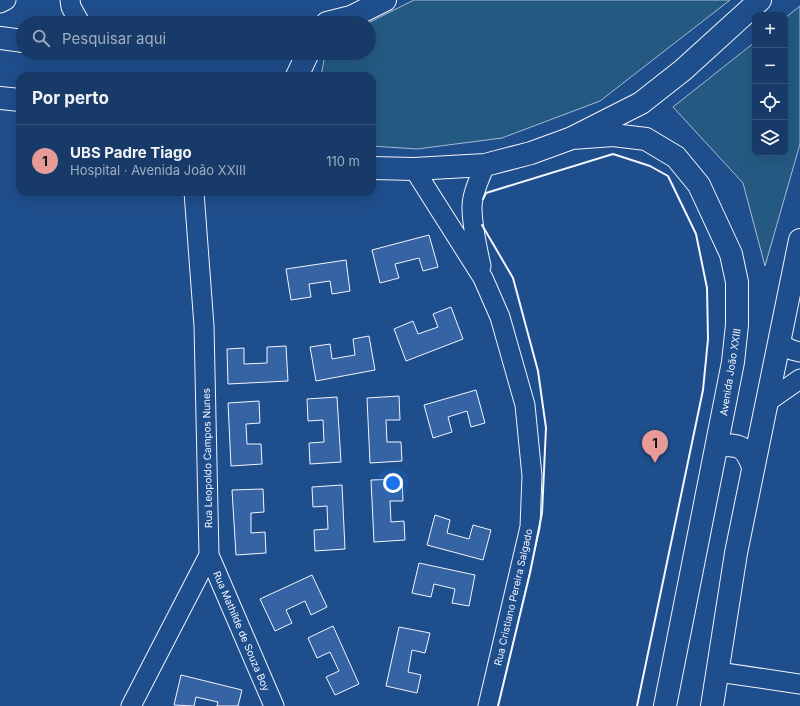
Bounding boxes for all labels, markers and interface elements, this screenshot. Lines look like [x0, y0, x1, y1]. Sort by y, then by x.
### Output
map controls [752, 12, 788, 156]
button: + [752, 12, 788, 48]
search box [16, 16, 376, 60]
icon: search [30, 27, 52, 49]
text: Pesquisar aqui [62, 29, 166, 48]
button: − [752, 48, 788, 84]
button: locate [752, 84, 788, 120]
text: Por perto [32, 88, 109, 108]
button: layers [752, 120, 788, 156]
text: UBS Padre Tiago [70, 143, 192, 162]
text: 1 [42, 153, 48, 169]
text: 110 m [326, 153, 360, 169]
text: Hospital · Avenida João XXIII [70, 162, 246, 178]
street label: Avenida João XXIII [717, 327, 743, 417]
street label: Rua Leopoldo Campos Nunes [200, 388, 214, 528]
pin: 1 [642, 430, 668, 463]
your location [383, 473, 403, 493]
street label: Rua Cristiano Pereira Salgado [491, 527, 535, 667]
street label: Rua Mathilde de Souza Boy [211, 569, 273, 693]

